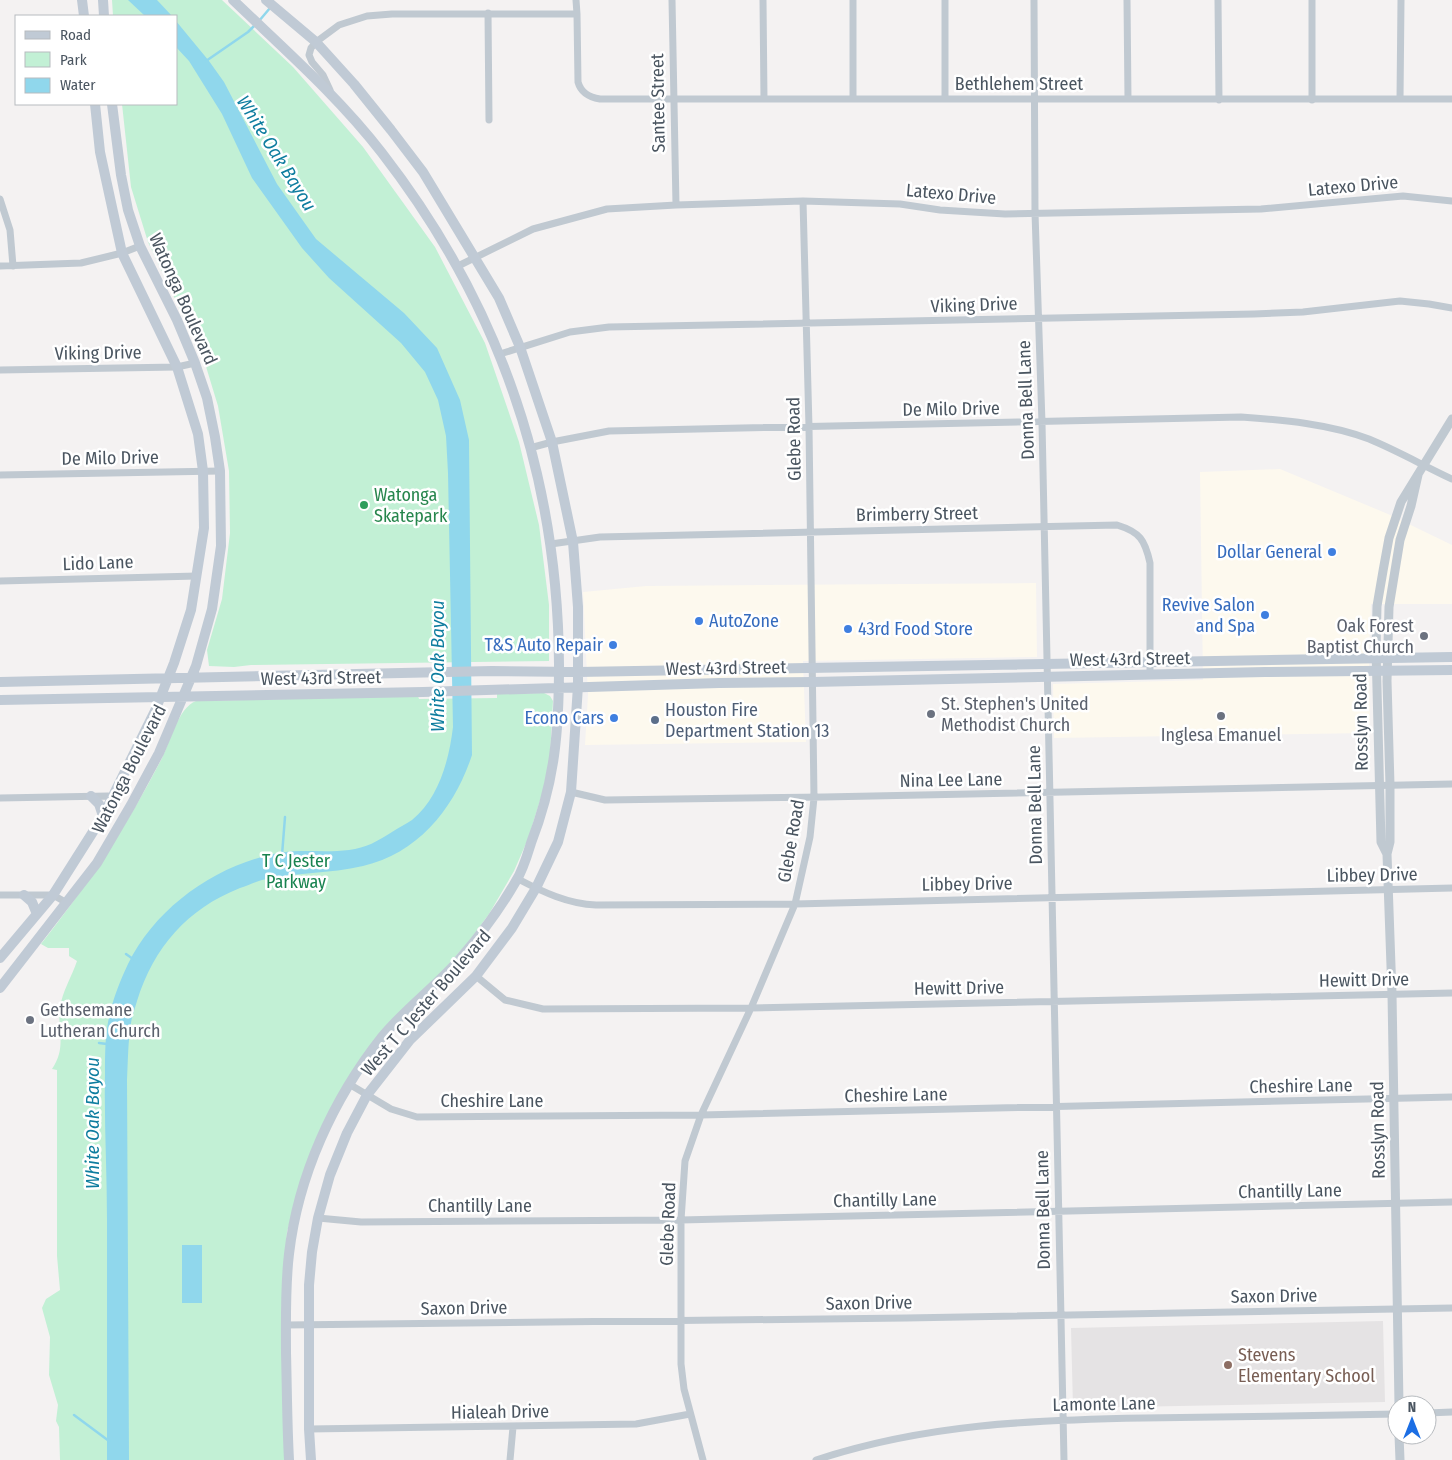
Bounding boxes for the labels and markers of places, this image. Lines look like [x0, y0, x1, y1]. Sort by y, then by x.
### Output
place label: Watonga Skatepark [374, 484, 448, 527]
marker: Watonga Skatepark [358, 499, 370, 511]
place label: Dollar General [1217, 541, 1322, 563]
marker: Dollar General [1326, 546, 1338, 558]
place label: Revive Salon and Spa [1162, 594, 1255, 637]
marker: Revive Salon and Spa [1259, 609, 1271, 621]
place label: AutoZone [709, 610, 779, 632]
marker: AutoZone [693, 615, 705, 627]
place label: Oak Forest Baptist Church [1307, 615, 1414, 658]
place label: 43rd Food Store [858, 618, 973, 640]
marker: 43rd Food Store [842, 623, 854, 635]
marker: Oak Forest Baptist Church [1418, 630, 1430, 642]
place label: T&S Auto Repair [485, 634, 604, 656]
marker: T&S Auto Repair [607, 639, 619, 651]
place label: St. Stephen's United Methodist Church [941, 693, 1089, 736]
place label: Houston Fire Department Station 13 [665, 699, 829, 742]
place label: Econo Cars [524, 707, 604, 729]
marker: St. Stephen's United Methodist Church [925, 708, 937, 720]
marker: Inglesa Emanuel [1215, 710, 1227, 722]
marker: Econo Cars [608, 712, 620, 724]
marker: Houston Fire Department Station 13 [649, 714, 661, 726]
place label: Inglesa Emanuel [1161, 724, 1281, 746]
place label: Gethsemane Lutheran Church [40, 999, 160, 1042]
marker: Gethsemane Lutheran Church [24, 1014, 36, 1026]
place label: Stevens Elementary School [1238, 1344, 1375, 1387]
marker: Stevens Elementary School [1222, 1359, 1234, 1371]

